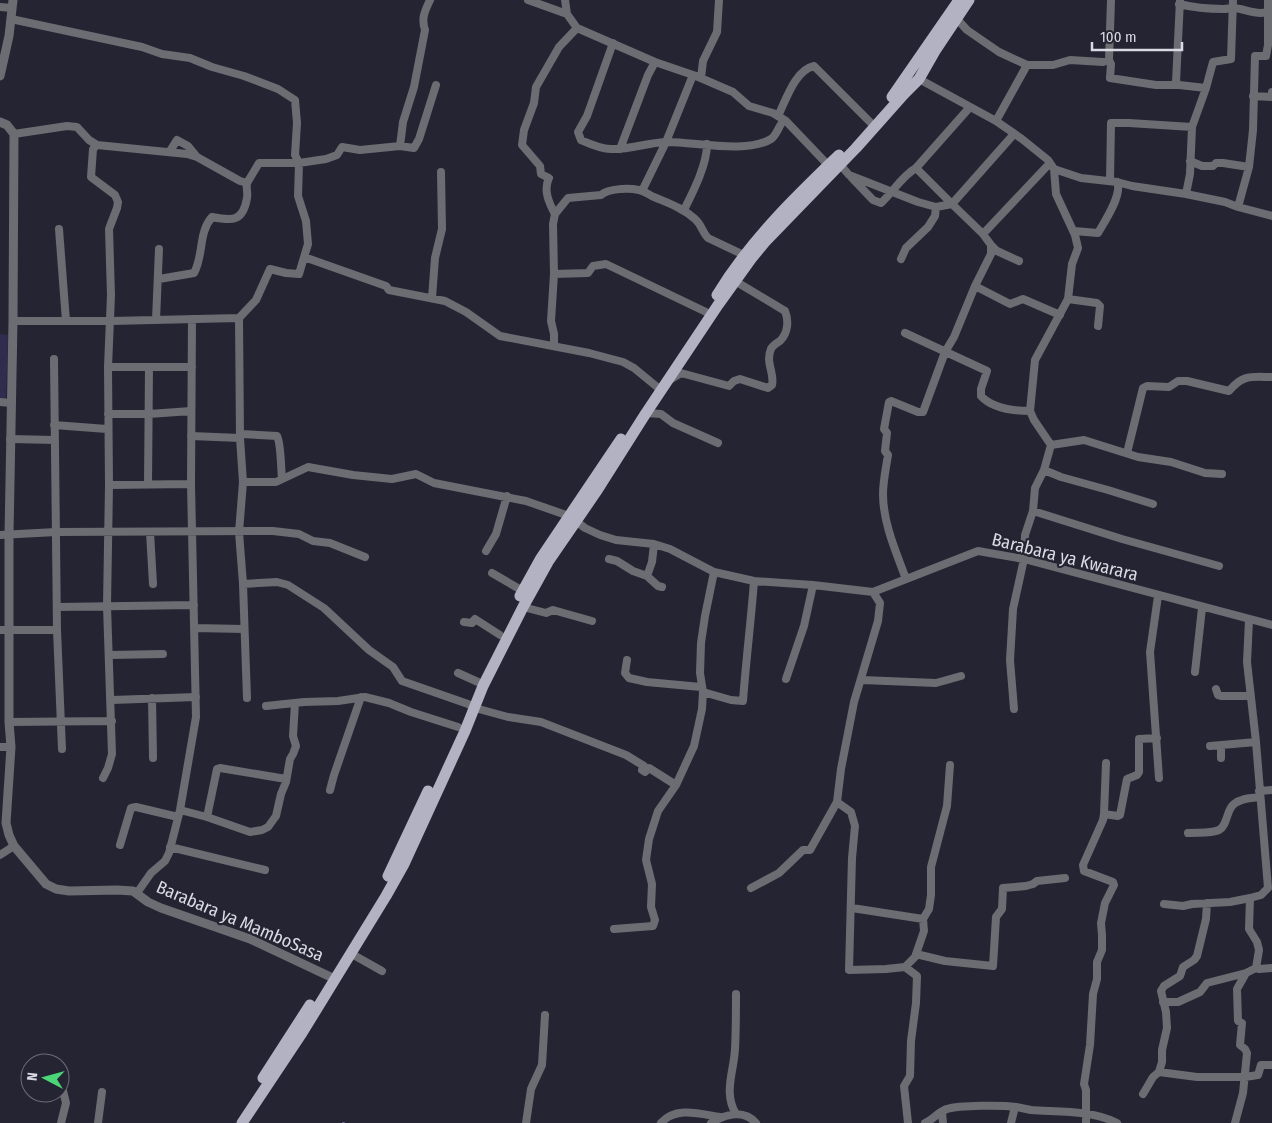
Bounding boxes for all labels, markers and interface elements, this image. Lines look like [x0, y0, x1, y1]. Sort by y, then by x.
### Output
scale bar [1092, 20, 1182, 52]
text: 100 m [1100, 28, 1137, 46]
street label: Barabara ya Kwarara [990, 528, 1141, 586]
street label: Barabara ya MamboSasa [153, 876, 327, 966]
north arrow [20, 1053, 70, 1103]
text: N [24, 1072, 41, 1082]

